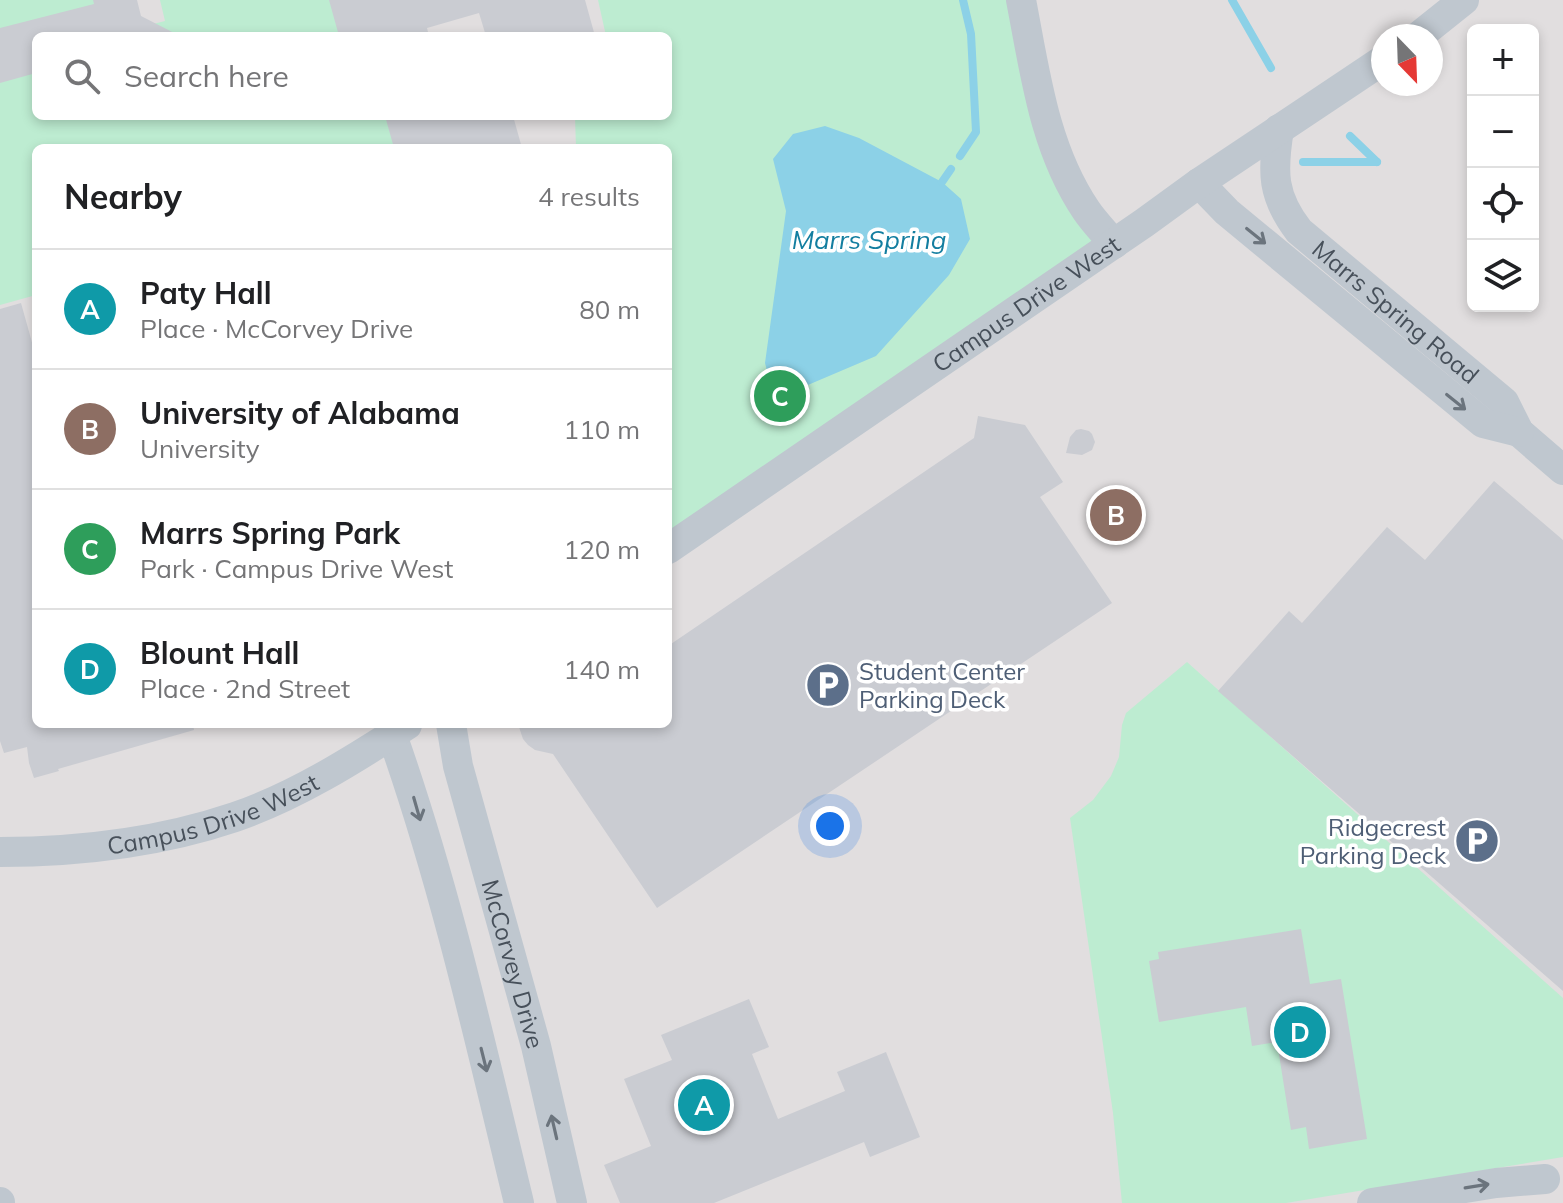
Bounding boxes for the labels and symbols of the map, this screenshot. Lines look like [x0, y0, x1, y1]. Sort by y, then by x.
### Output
north arrow [1371, 24, 1443, 96]
water label: Marrs Spring [792, 223, 946, 256]
one-way arrow [1245, 227, 1265, 245]
street label: Campus Drive West [927, 229, 1126, 379]
street label: Marrs Spring Road [1306, 234, 1485, 390]
pin: C [754, 366, 806, 426]
one-way arrow [1445, 393, 1466, 411]
pin: B [1090, 485, 1142, 545]
place label: Student Center Parking Deck [859, 656, 1025, 714]
parking icon: Student Center Parking Deck [804, 661, 852, 709]
street label: Campus Drive West [105, 767, 324, 860]
one-way arrow [411, 796, 425, 821]
your location [810, 806, 850, 846]
place label: Ridgecrest Parking Deck [1300, 812, 1447, 870]
parking icon: Ridgecrest Parking Deck [1453, 817, 1501, 865]
street label: McCorvey Drive [475, 876, 551, 1052]
pin: D [1274, 1002, 1326, 1062]
one-way arrow [478, 1047, 493, 1072]
pin: A [678, 1075, 730, 1135]
one-way arrow [546, 1115, 561, 1140]
one-way arrow [1464, 1178, 1489, 1193]

